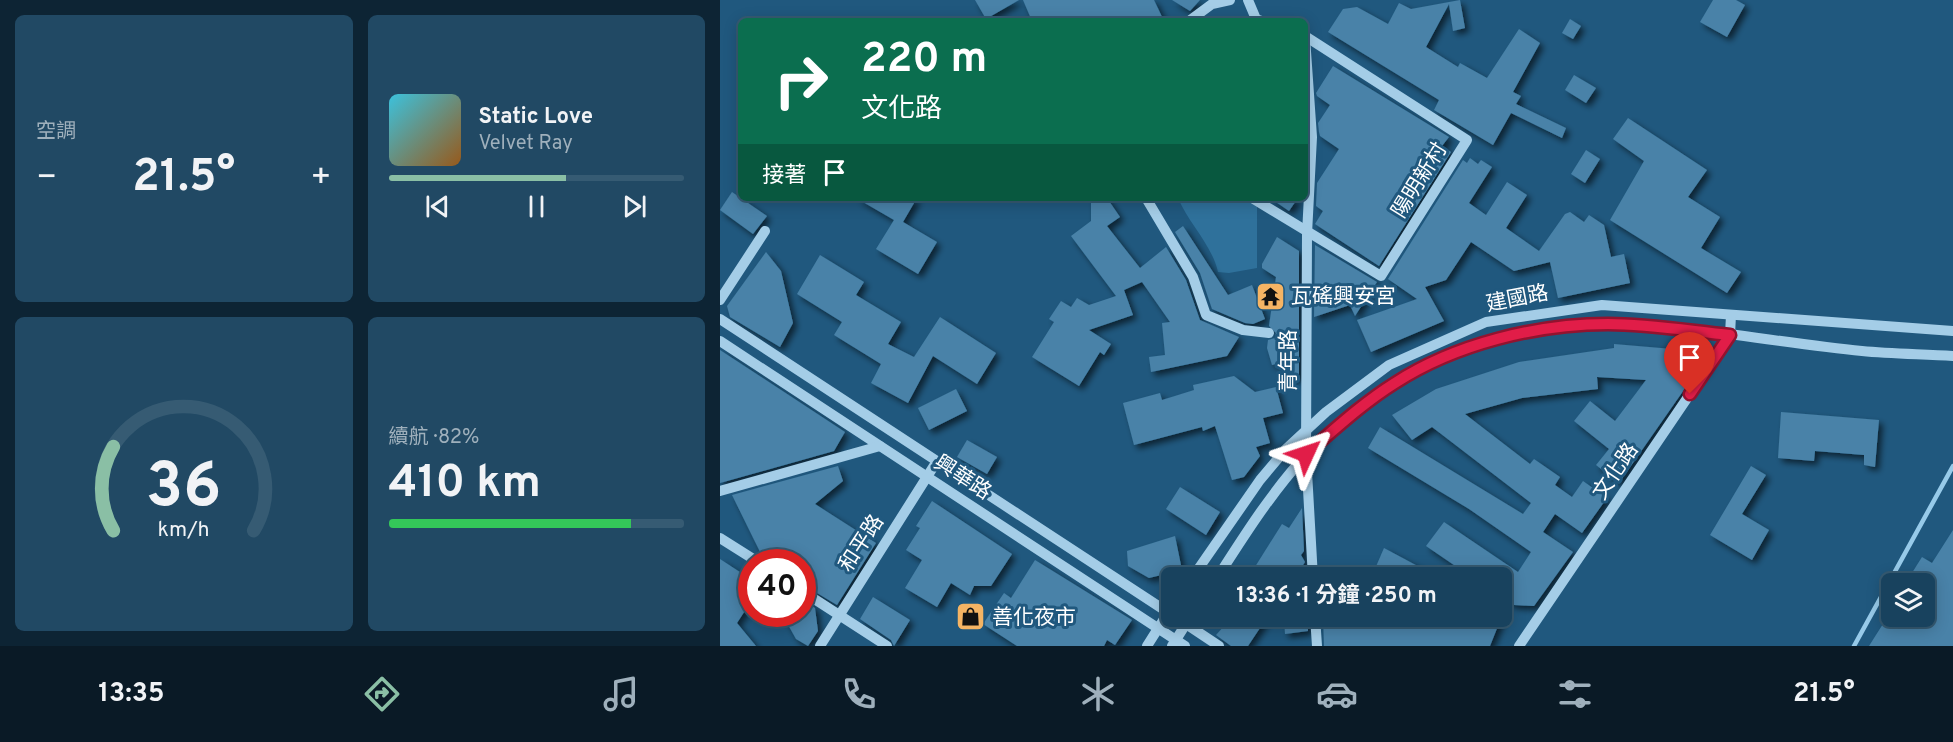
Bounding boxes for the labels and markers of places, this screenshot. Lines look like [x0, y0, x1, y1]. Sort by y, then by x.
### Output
temple icon: 瓦磘興安宮 [1254, 280, 1286, 312]
place label: 瓦磘興安宮 [1291, 284, 1396, 311]
pin [1664, 332, 1715, 394]
shop icon: 善化夜市 [955, 601, 987, 633]
place label: 善化夜市 [992, 605, 1076, 632]

